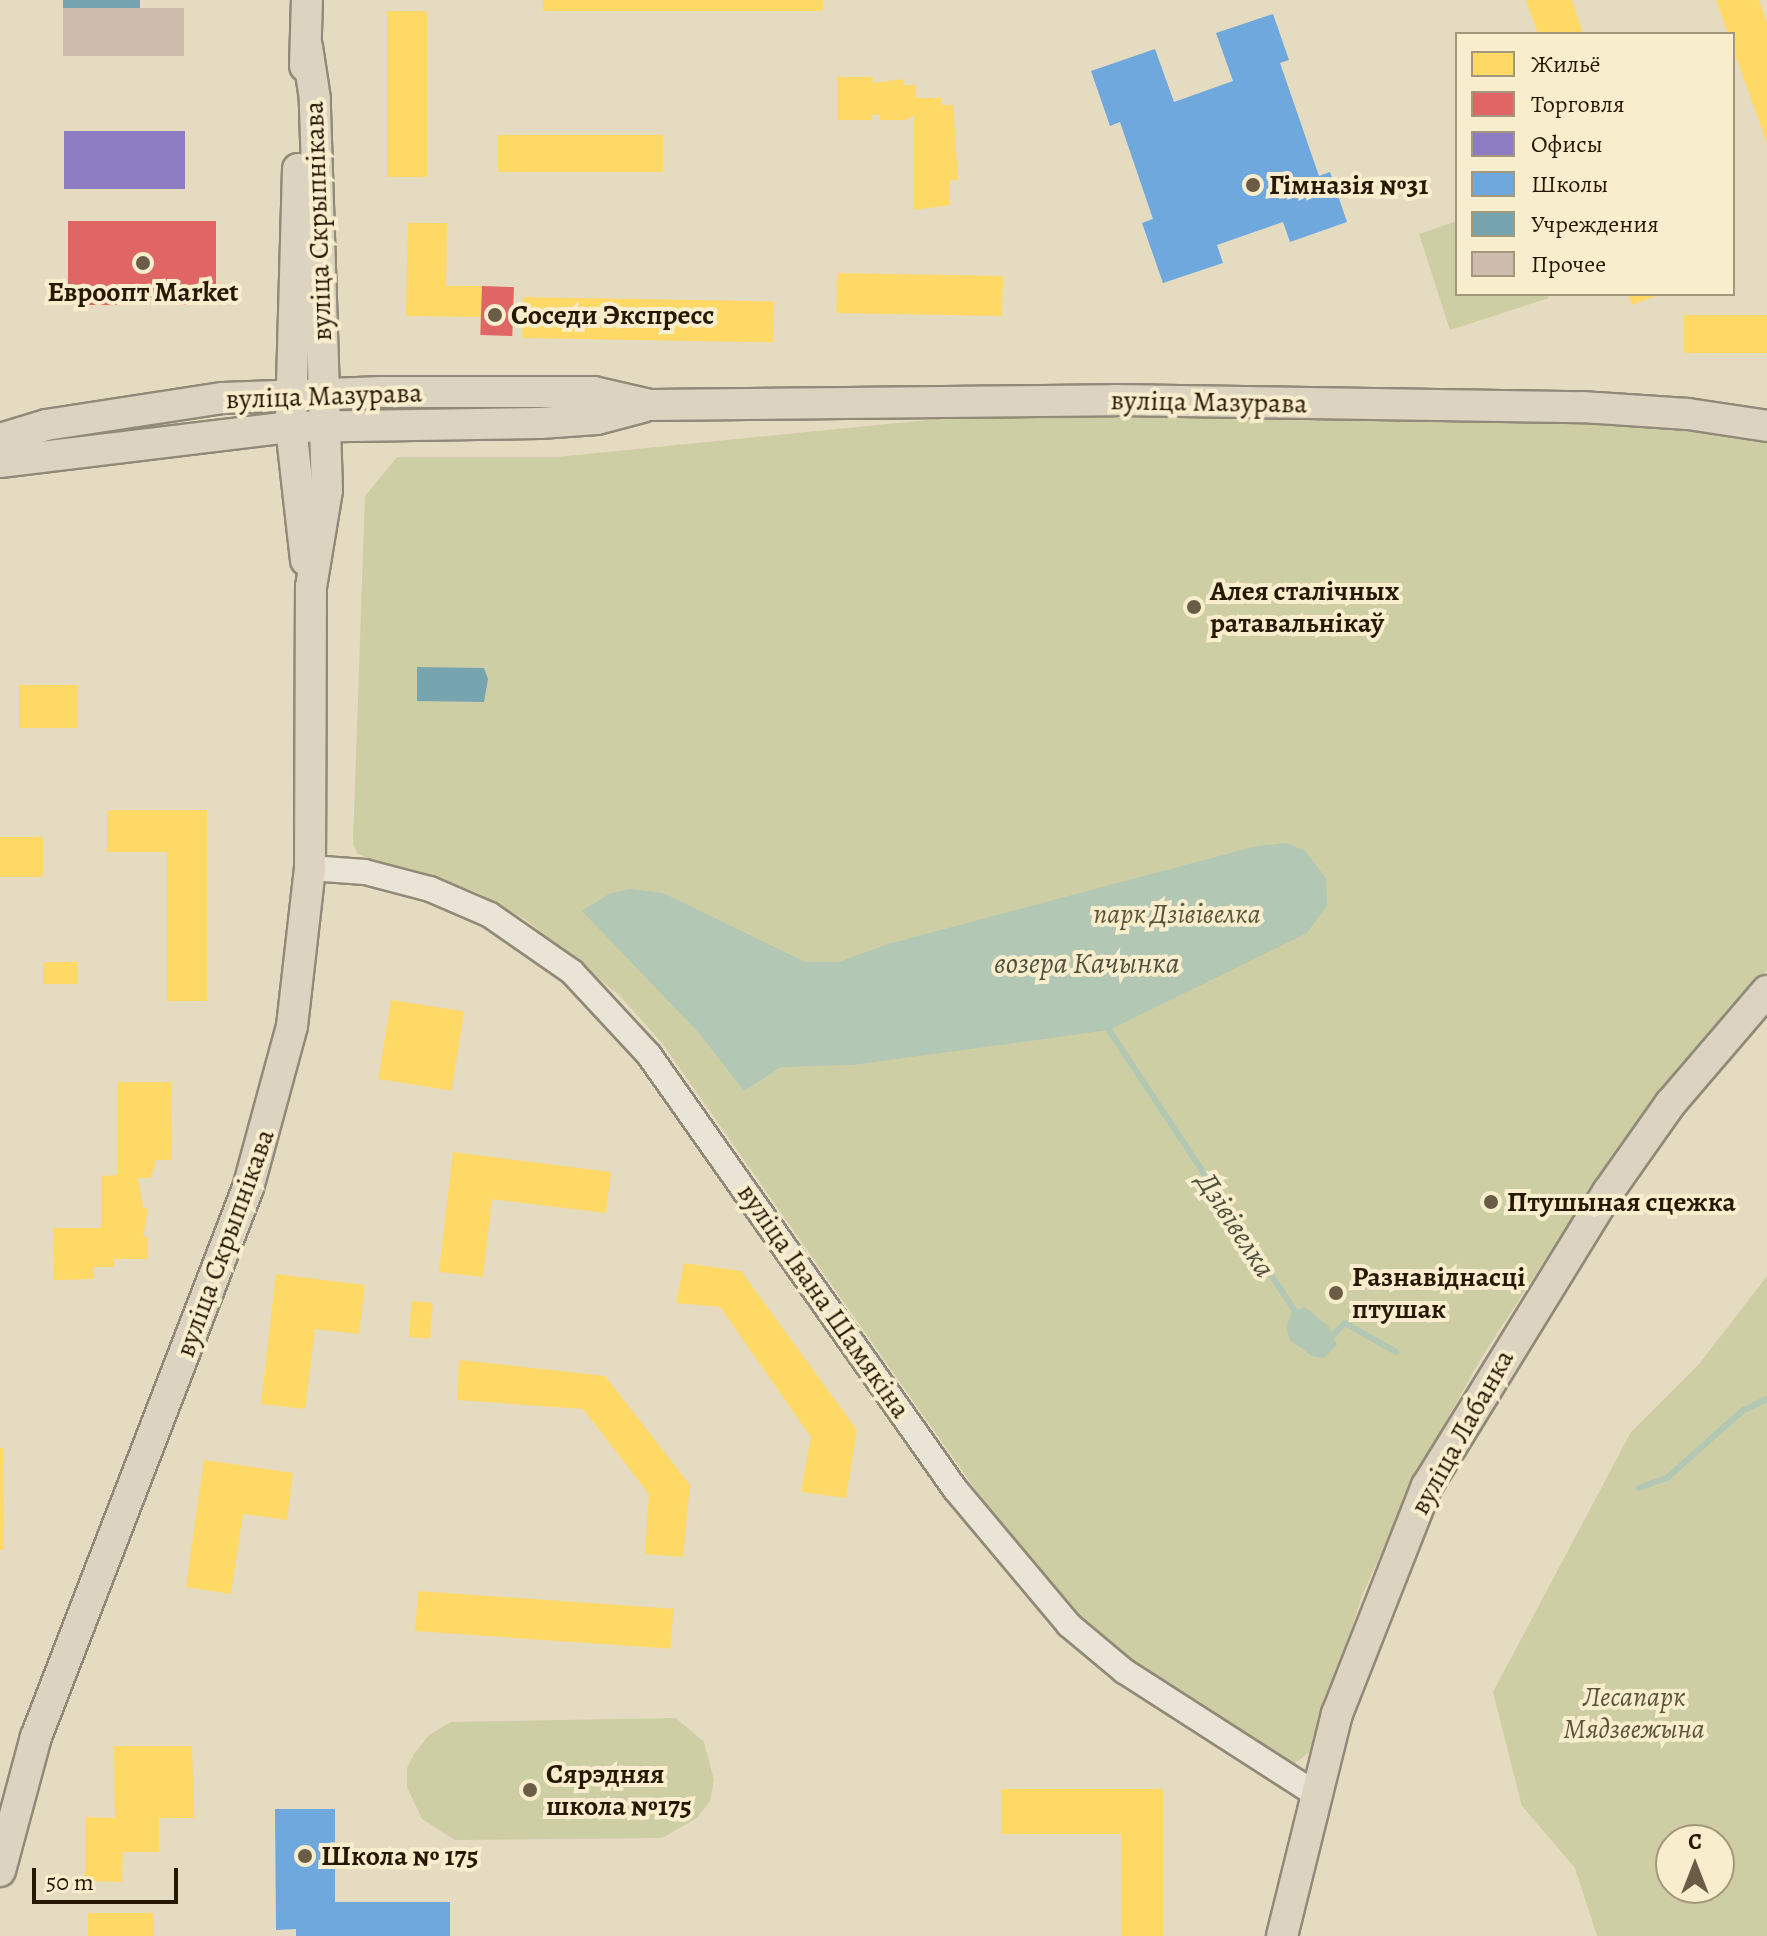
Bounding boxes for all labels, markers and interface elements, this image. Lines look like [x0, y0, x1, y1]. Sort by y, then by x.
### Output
legend [1455, 32, 1735, 296]
text: Жильё [1531, 48, 1600, 80]
text: Торговля [1531, 88, 1625, 120]
street label: вуліца Скрыпнікава [297, 101, 339, 341]
text: Офисы [1531, 128, 1603, 160]
place label: Гімназія №31 [1269, 168, 1429, 202]
text: Школы [1531, 168, 1608, 200]
marker: Гімназія №31 [1244, 176, 1262, 194]
text: Учреждения [1531, 208, 1659, 240]
text: Прочее [1531, 248, 1606, 280]
marker: Евроопт Market [134, 254, 152, 272]
place label: Евроопт Market [47, 275, 239, 309]
place label: Соседи Экспресс [511, 298, 714, 332]
marker: Соседи Экспресс [486, 306, 504, 324]
street label: вуліца Мазурава [225, 376, 423, 416]
street label: вуліца Мазурава [1110, 383, 1308, 421]
place label: Алея сталічных ратавальнікаў [1210, 574, 1399, 640]
marker: Алея сталічных ратавальнікаў [1185, 598, 1203, 616]
park label: парк Дзівівелка [1093, 897, 1261, 931]
water label: возера Качынка [994, 945, 1180, 981]
street label: вуліца Скрыпнікава [168, 1125, 282, 1361]
water label: Дзівівелка [1189, 1166, 1283, 1284]
street label: вуліца Івана Шамякіна [730, 1177, 918, 1425]
place label: Птушыная сцежка [1507, 1185, 1736, 1219]
marker: Птушыная сцежка [1482, 1193, 1500, 1211]
place label: Разнавіднасці птушак [1352, 1260, 1525, 1326]
marker: Разнавіднасці птушак [1327, 1284, 1345, 1302]
street label: вуліца Лабанка [1403, 1344, 1521, 1520]
park label: Лесапарк Мядзвежына [1563, 1680, 1705, 1746]
place label: Сярэдняя школа №175 [546, 1757, 692, 1823]
marker: Сярэдняя школа №175 [521, 1781, 539, 1799]
north arrow [1655, 1824, 1735, 1904]
text: С [1688, 1827, 1702, 1857]
place label: Школа № 175 [321, 1839, 478, 1873]
marker: Школа № 175 [296, 1847, 314, 1865]
scale bar [36, 1852, 182, 1902]
text: 50 m [46, 1866, 94, 1898]

